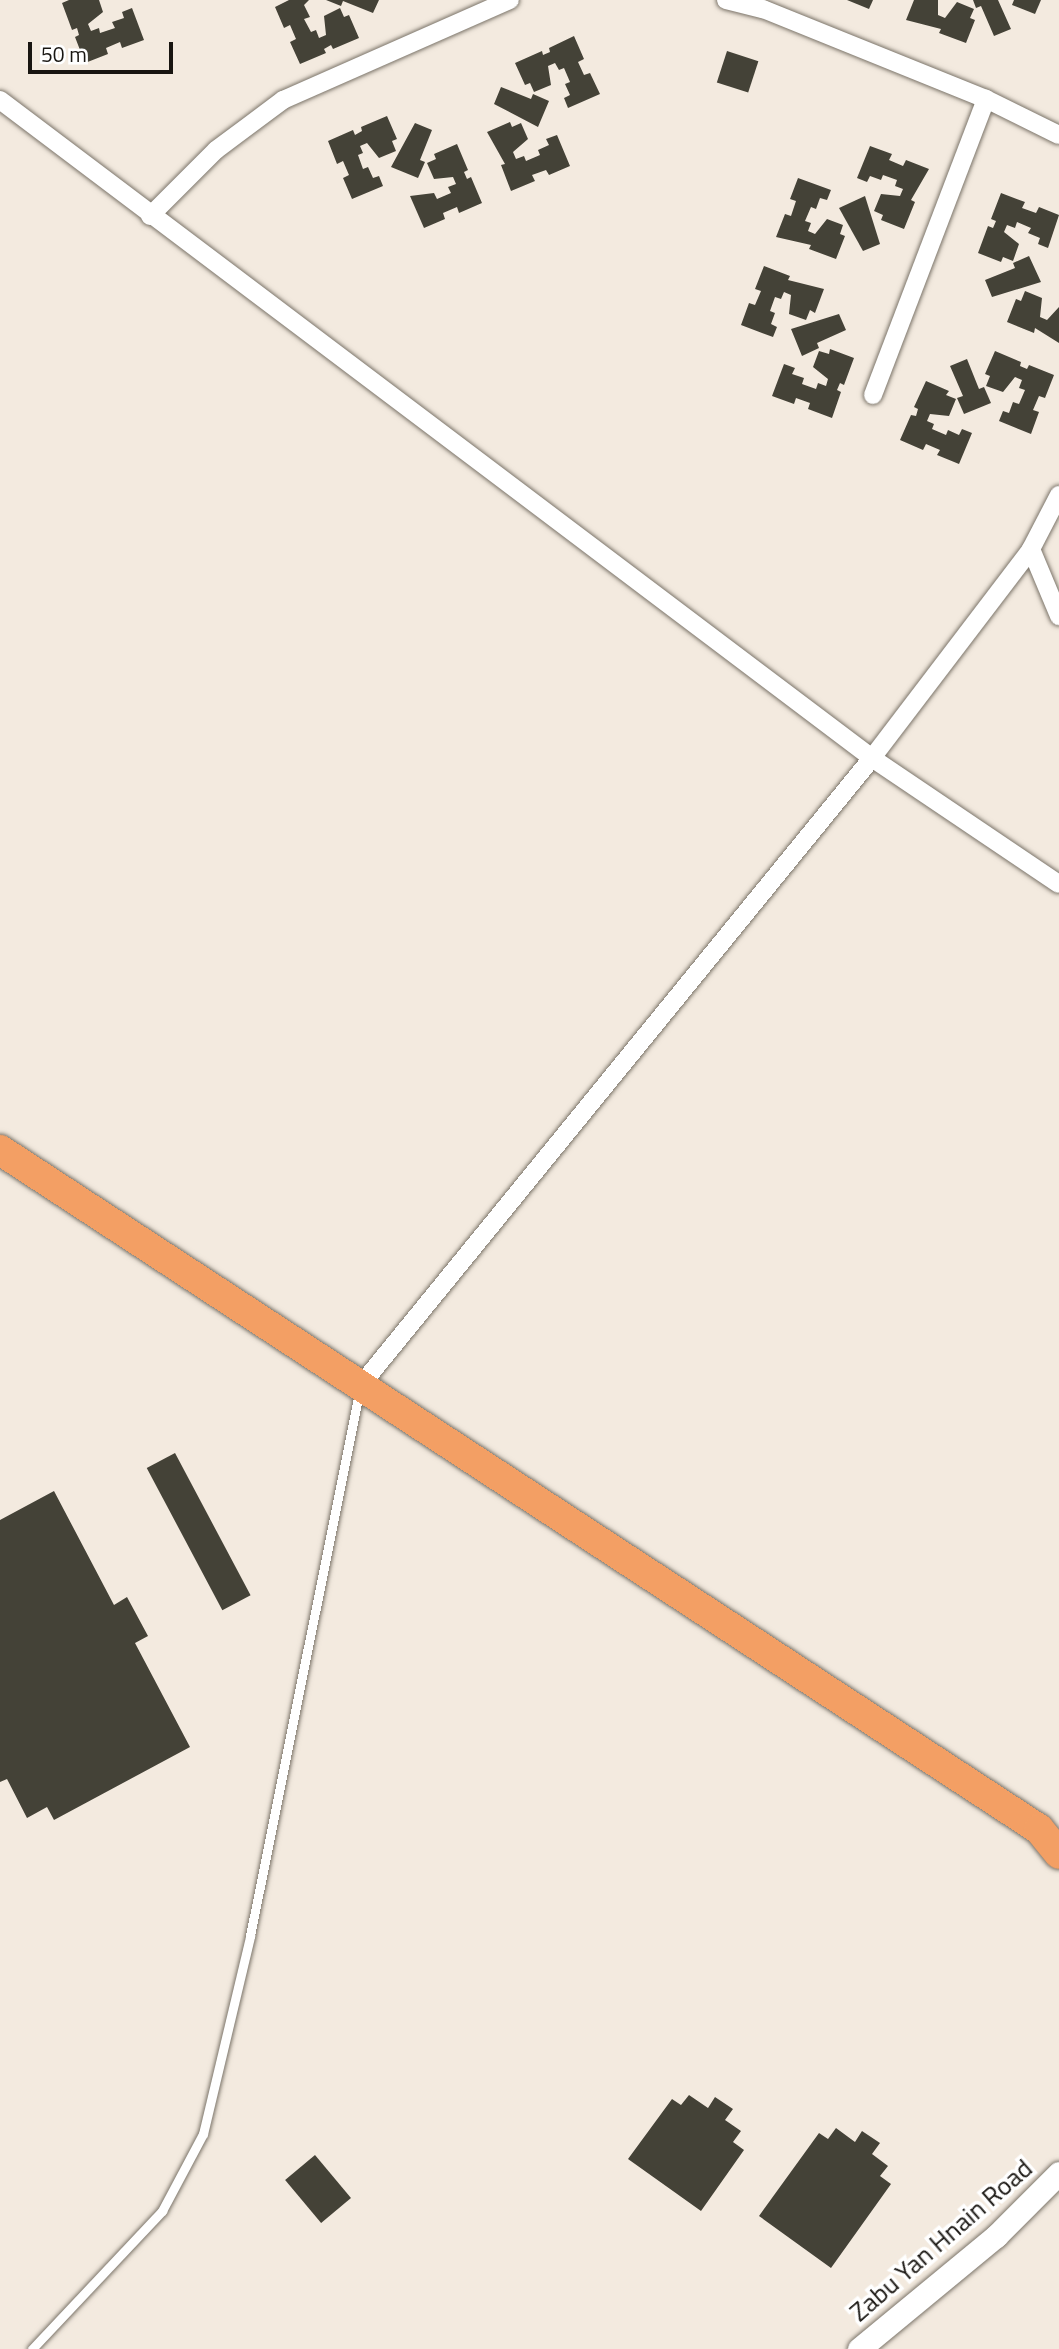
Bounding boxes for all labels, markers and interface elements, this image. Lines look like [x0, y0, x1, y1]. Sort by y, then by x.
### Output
scale bar [32, 28, 177, 72]
text: 50 m [41, 38, 87, 70]
street label: Zabu Yan Hnain Road [843, 2152, 1039, 2328]

